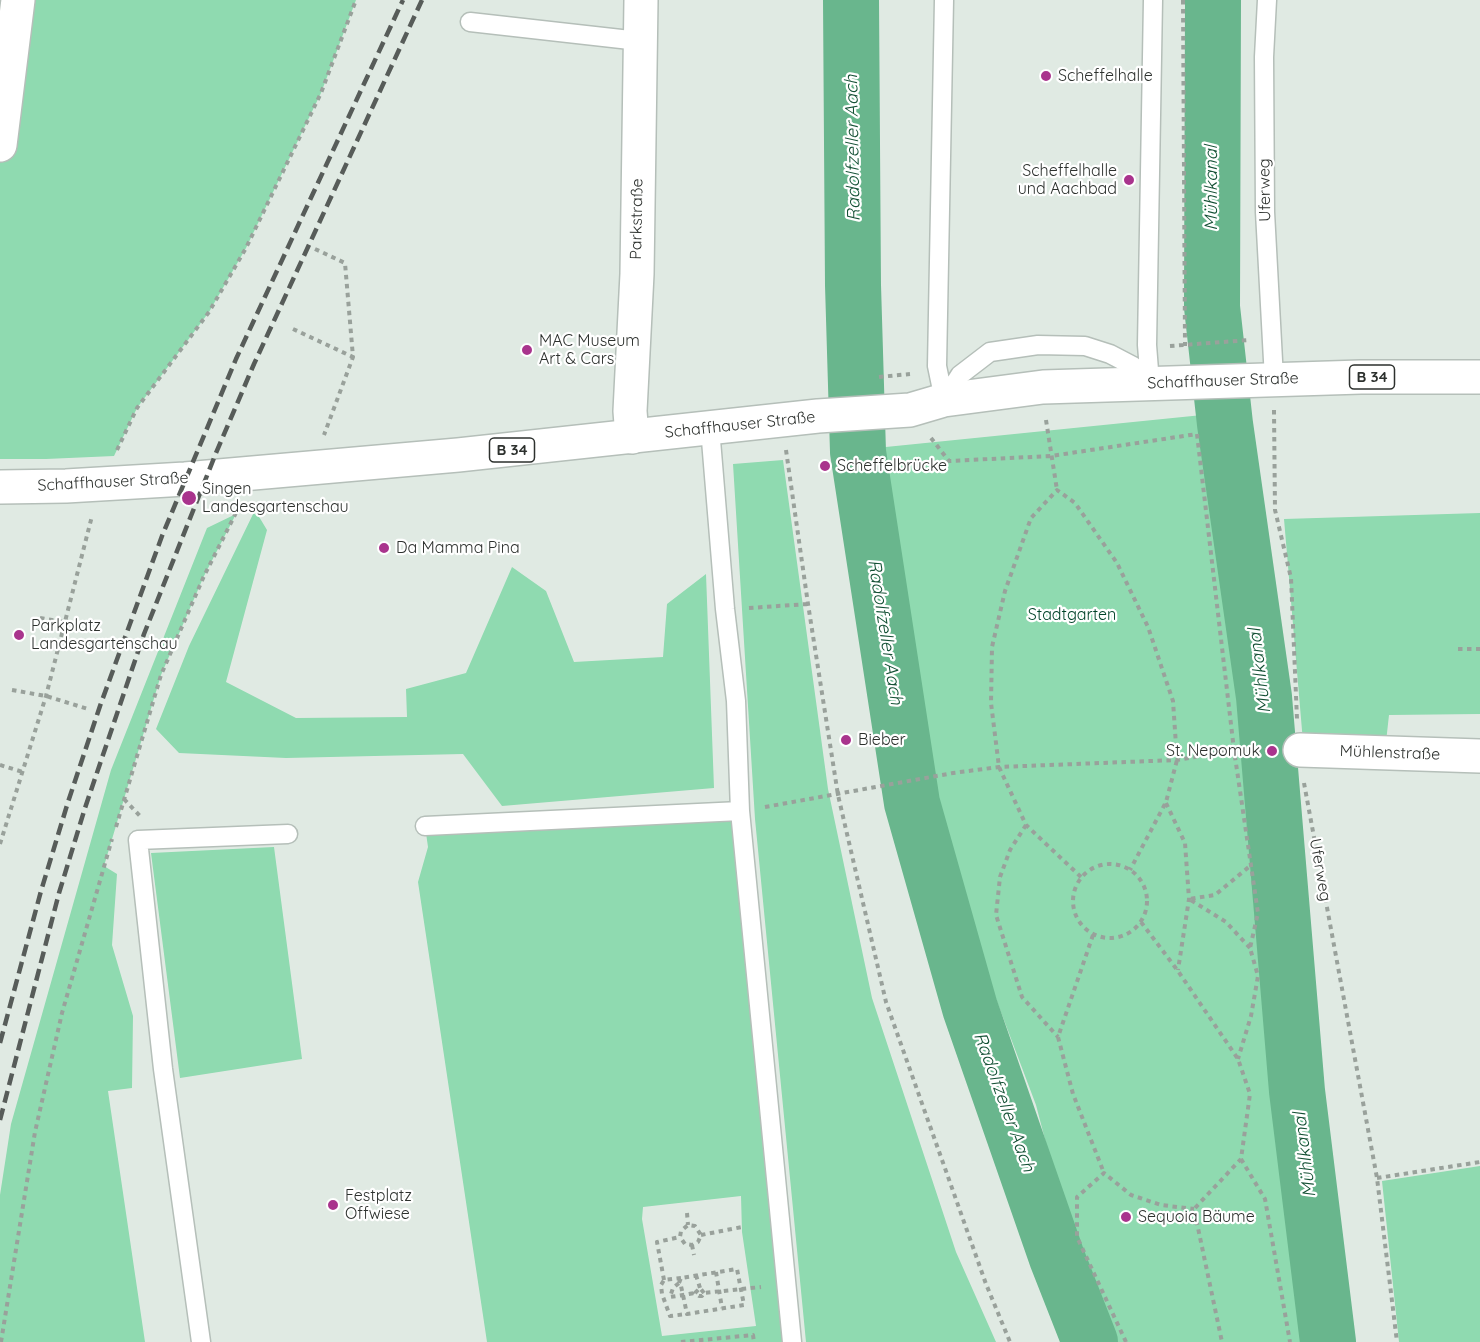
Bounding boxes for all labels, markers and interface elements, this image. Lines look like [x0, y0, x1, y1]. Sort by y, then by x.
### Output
place label: Scheffelhalle [1058, 66, 1153, 86]
marker: Scheffelhalle [1039, 69, 1053, 83]
water label: Radolfzeller Aach [841, 74, 865, 222]
water label: Mühlkanal [1201, 145, 1223, 231]
street label: Uferweg [1255, 158, 1275, 222]
place label: Scheffelhalle und Aachbad [1018, 161, 1117, 199]
marker: Scheffelhalle und Aachbad [1122, 173, 1136, 187]
street label: Parkstraße [627, 178, 647, 260]
place label: MAC Museum Art & Cars [539, 331, 640, 369]
marker: MAC Museum Art & Cars [520, 343, 534, 357]
road number: B 34 [1350, 365, 1394, 389]
street label: Schaffhauser Straße [1147, 369, 1299, 393]
street label: Schaffhauser Straße [664, 408, 816, 442]
road number: B 34 [490, 438, 534, 462]
place label: Scheffelbrücke [837, 456, 947, 476]
marker: Scheffelbrücke [818, 459, 832, 473]
street label: Schaffhauser Straße [37, 468, 189, 496]
place label: Singen Landesgartenschau [202, 479, 349, 517]
marker: Singen Landesgartenschau [180, 489, 198, 507]
place label: Da Mamma Pina [396, 538, 520, 558]
marker: Da Mamma Pina [377, 541, 391, 555]
water label: Radolfzeller Aach [863, 558, 907, 706]
park label: Stadtgarten [1028, 605, 1116, 625]
place label: Parkplatz Landesgartenschau [31, 616, 178, 654]
water label: Mühlkanal [1244, 627, 1276, 715]
marker: Parkplatz Landesgartenschau [12, 628, 26, 642]
place label: Bieber [858, 730, 906, 750]
marker: Bieber [839, 733, 853, 747]
place label: St. Nepomuk [1166, 741, 1260, 761]
street label: Mühlenstraße [1339, 742, 1441, 764]
marker: St. Nepomuk [1265, 744, 1279, 758]
street label: Uferweg [1305, 837, 1335, 903]
water label: Radolfzeller Aach [969, 1029, 1039, 1175]
water label: Mühlkanal [1289, 1111, 1321, 1199]
place label: Festplatz Offwiese [345, 1186, 412, 1224]
marker: Festplatz Offwiese [326, 1198, 340, 1212]
place label: Sequoia Bäume [1138, 1207, 1255, 1227]
marker: Sequoia Bäume [1119, 1210, 1133, 1224]

